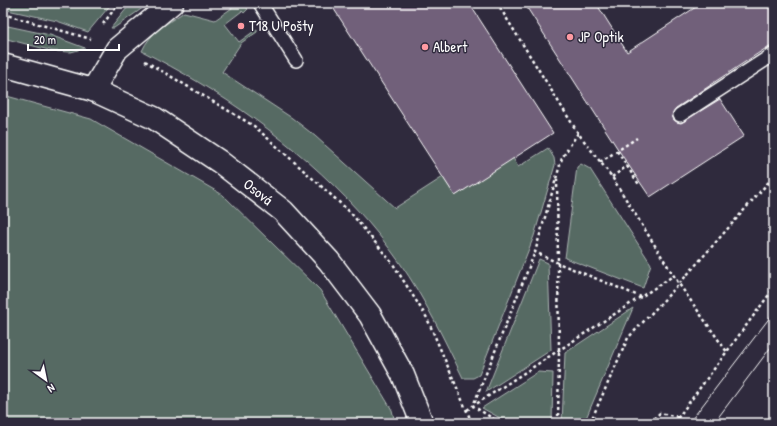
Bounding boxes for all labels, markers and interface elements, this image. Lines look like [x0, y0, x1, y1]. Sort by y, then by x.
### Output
place label: T18 U Pošty [249, 15, 314, 36]
marker: T18 U Pošty [236, 21, 246, 31]
scale bar [28, 26, 119, 52]
place label: JP Optik [578, 26, 624, 47]
text: 20 m [34, 31, 56, 48]
marker: JP Optik [565, 32, 575, 42]
place label: Albert [433, 36, 468, 57]
marker: Albert [420, 42, 430, 52]
street label: Osová [239, 173, 277, 210]
north arrow [26, 360, 66, 400]
text: N [45, 381, 58, 396]

